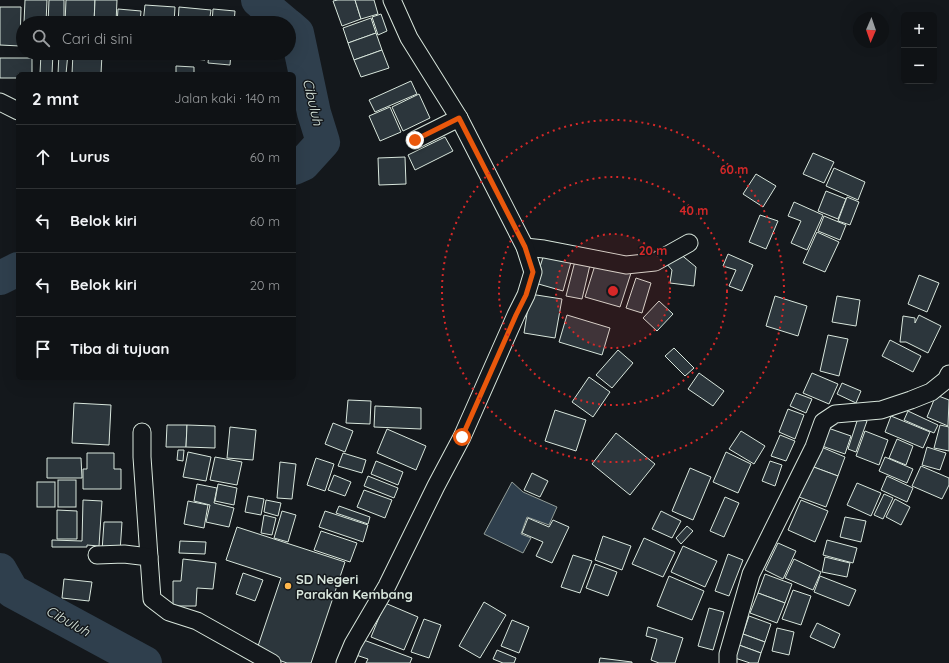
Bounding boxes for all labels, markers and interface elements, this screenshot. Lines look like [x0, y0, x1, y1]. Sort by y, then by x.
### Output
north arrow [853, 12, 889, 48]
map controls [901, 12, 937, 84]
button: + [901, 12, 937, 48]
search box [16, 16, 296, 60]
icon: search [30, 27, 52, 49]
text: Cari di sini [62, 29, 133, 48]
button: − [901, 48, 937, 84]
water label: Cibuluh [299, 77, 327, 128]
text: 2 mnt [32, 88, 79, 109]
text: Jalan kaki · 140 m [174, 90, 280, 106]
route end [406, 131, 424, 149]
icon: ahead [32, 146, 54, 168]
text: Lurus [70, 147, 110, 166]
text: 60 m [250, 149, 280, 165]
text: 60 m [720, 162, 748, 177]
text: 40 m [680, 203, 708, 218]
icon: left [32, 210, 54, 232]
text: Belok kiri [70, 211, 137, 230]
text: 60 m [250, 213, 280, 229]
text: 20 m [639, 243, 667, 258]
icon: left [32, 274, 54, 296]
text: Belok kiri [70, 275, 137, 294]
text: 20 m [250, 277, 280, 293]
centre of rings [606, 284, 620, 298]
icon: arrive [32, 338, 54, 360]
text: Tiba di tujuan [70, 339, 169, 358]
route start [453, 428, 471, 446]
place label: SD Negeri Parakan Kembang [296, 571, 413, 602]
marker: SD Negeri Parakan Kembang [283, 581, 293, 591]
water label: Cibuluh [43, 602, 94, 641]

